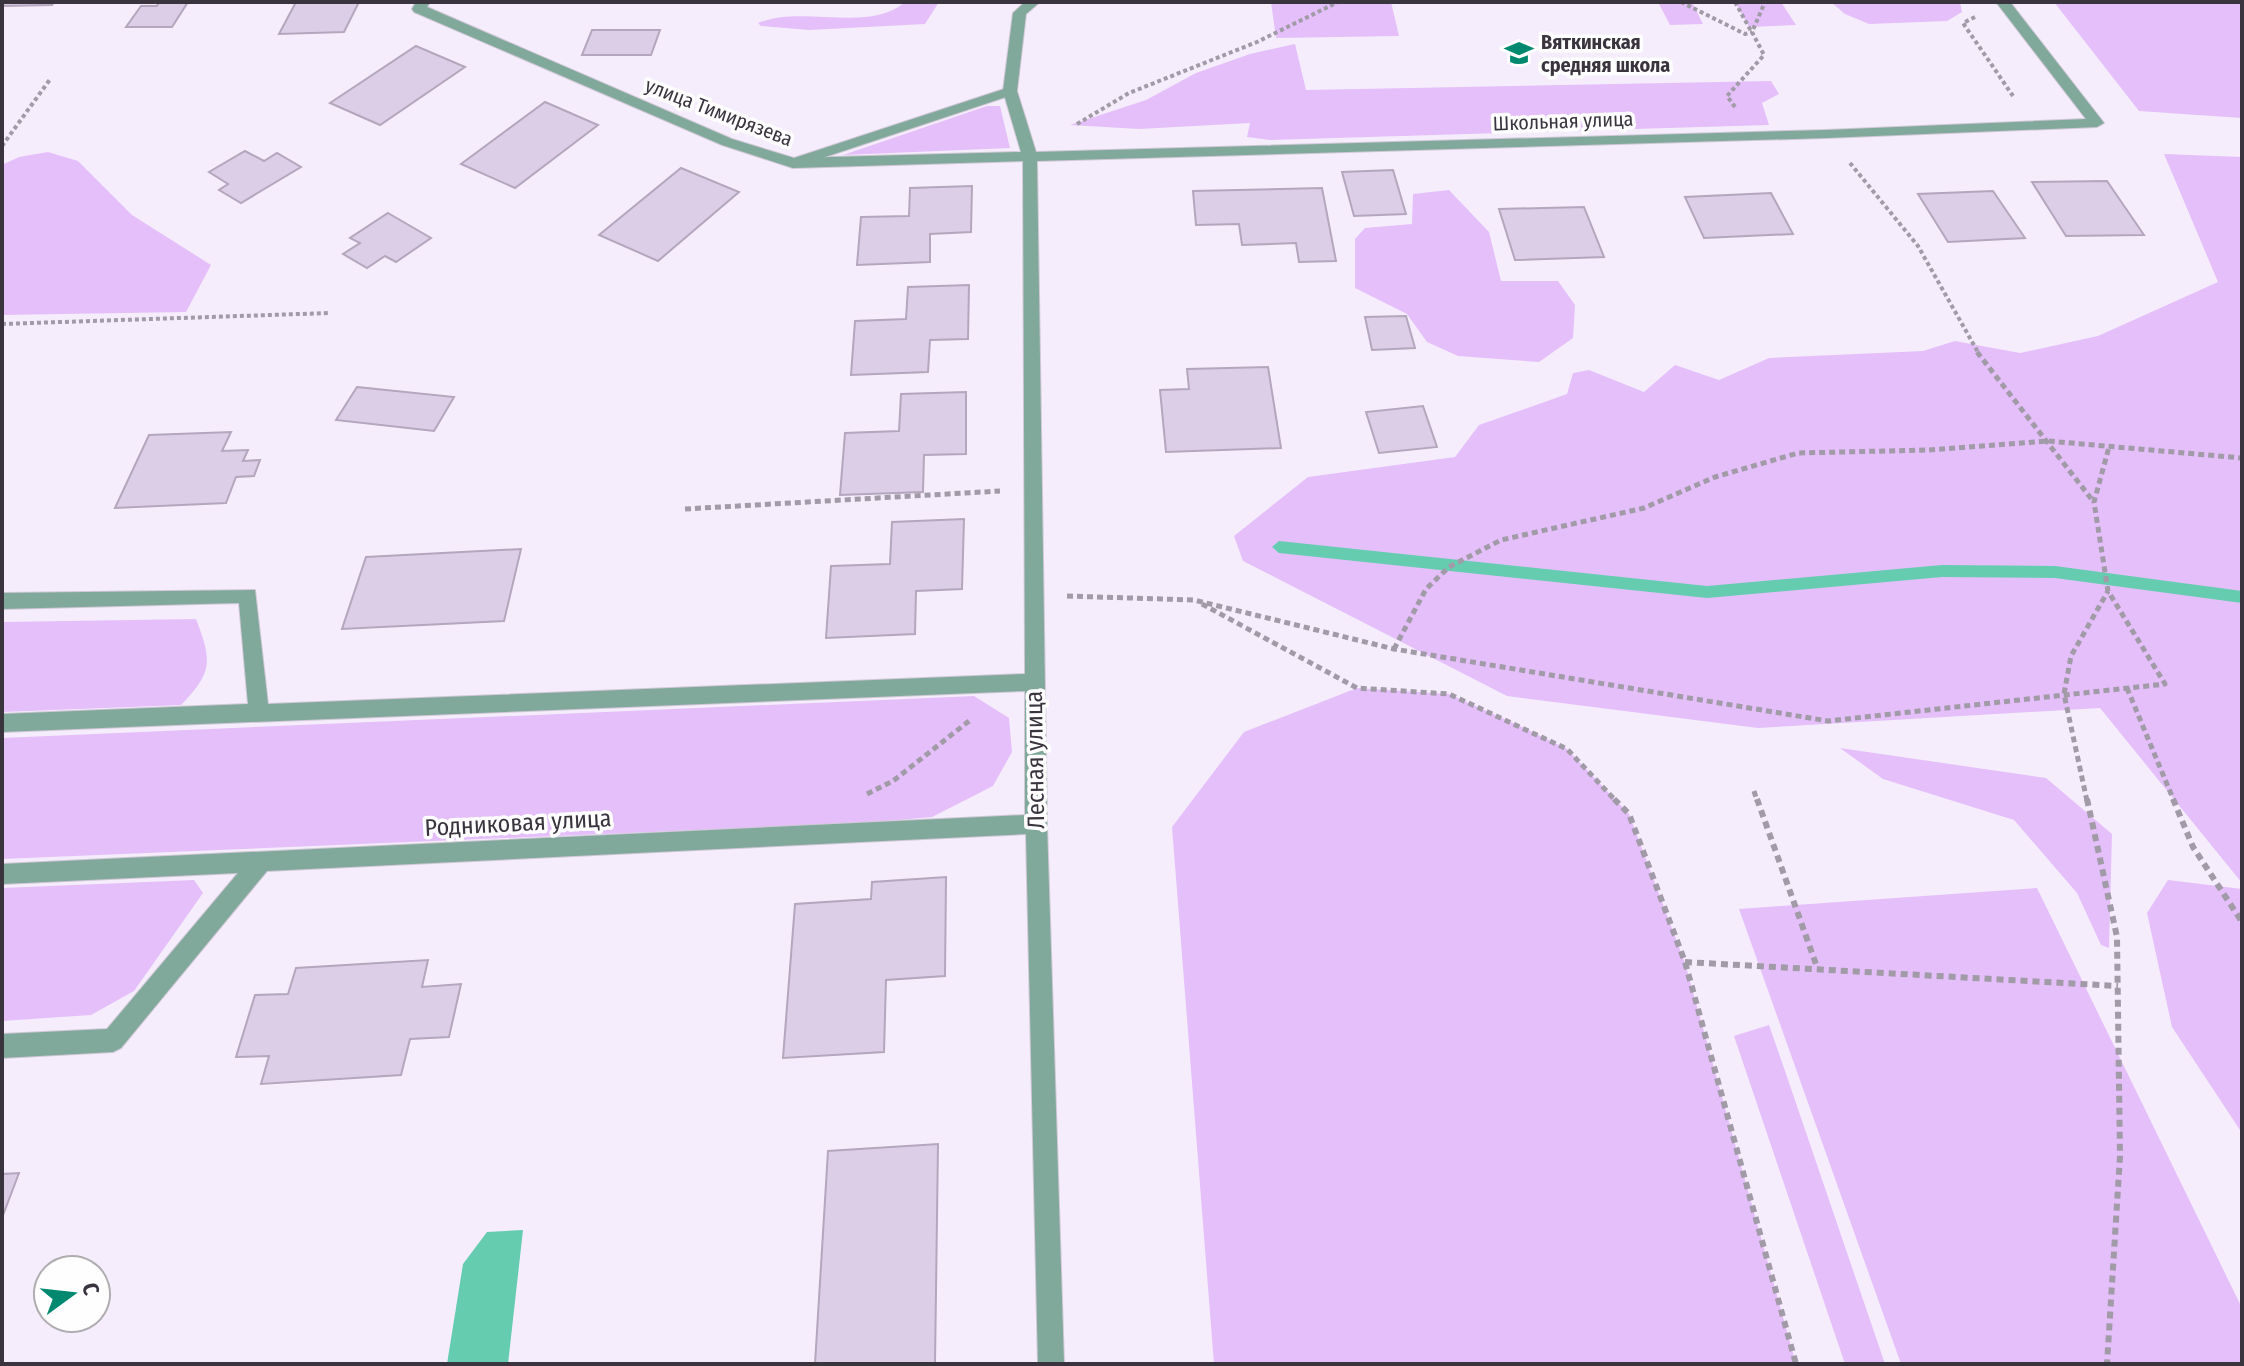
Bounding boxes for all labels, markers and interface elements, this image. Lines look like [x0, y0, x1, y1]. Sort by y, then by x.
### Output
place label: Вяткинская средняя школа [1541, 30, 1670, 77]
school or university icon: Вяткинская средняя школа [1504, 38, 1534, 68]
street label: улица Тимирязева [642, 73, 796, 151]
street label: Школьная улица [1492, 107, 1634, 135]
street label: Лесная улица [1020, 691, 1050, 829]
street label: Родниковая улица [424, 804, 612, 842]
north arrow [32, 1254, 112, 1334]
text: С [76, 1280, 105, 1298]

